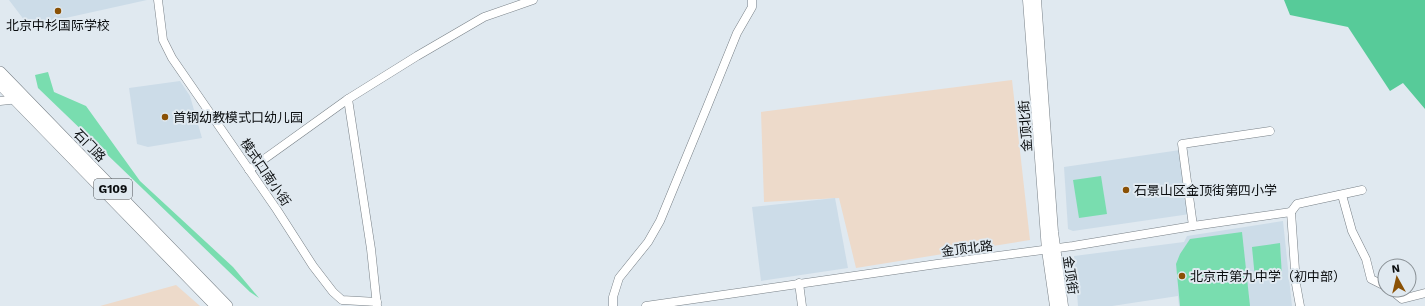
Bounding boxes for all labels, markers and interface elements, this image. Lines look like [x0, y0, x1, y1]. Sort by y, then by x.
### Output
marker: 北京中杉国际学校 [53, 6, 63, 16]
place label: 北京中杉国际学校 [6, 18, 110, 33]
street label: 金顶北街 [1016, 99, 1035, 152]
place label: 首钢幼教模式口幼儿园 [173, 110, 303, 125]
marker: 首钢幼教模式口幼儿园 [160, 112, 170, 122]
street label: 石门路 [71, 126, 109, 165]
street label: 模式口南小街 [238, 136, 294, 209]
road number: G109 [94, 179, 132, 199]
place label: 石景山区金顶街第四小学 [1134, 183, 1277, 198]
marker: 石景山区金顶街第四小学 [1121, 185, 1131, 195]
street label: 金顶北路 [940, 238, 994, 259]
street label: 金顶街 [1060, 255, 1081, 295]
north arrow [1377, 258, 1417, 298]
text: N [1391, 262, 1401, 276]
place label: 北京市第九中学（初中部） [1190, 269, 1346, 284]
marker: 北京市第九中学（初中部） [1177, 271, 1187, 281]

